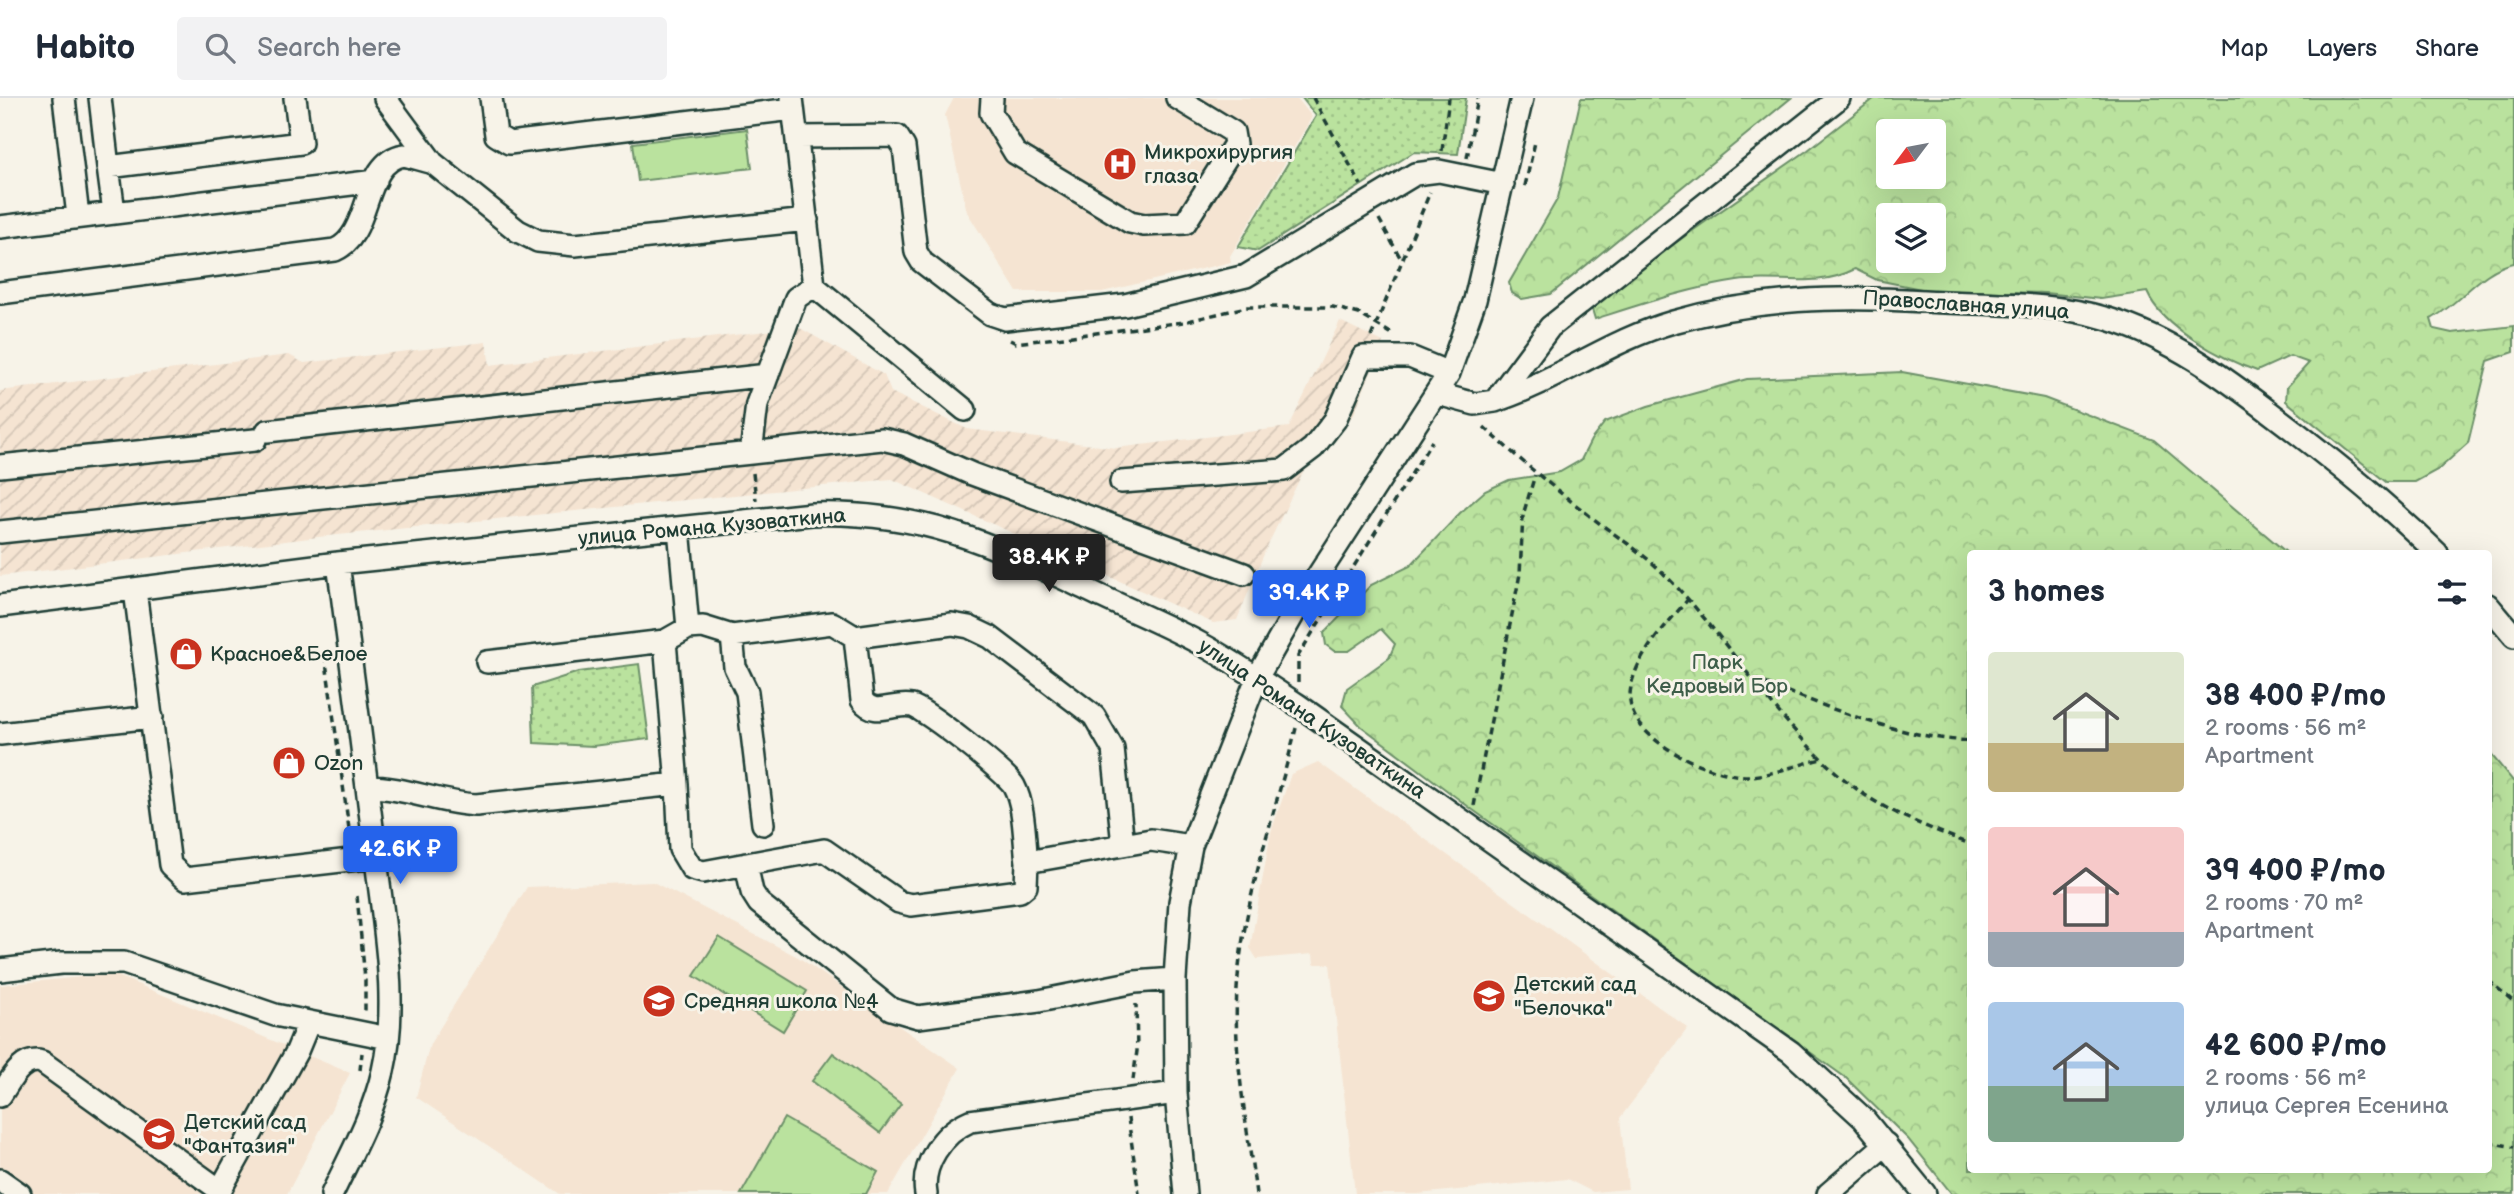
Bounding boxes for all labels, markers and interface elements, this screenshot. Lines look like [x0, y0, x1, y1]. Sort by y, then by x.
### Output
search box [177, 17, 667, 80]
text: Habito [35, 28, 135, 68]
icon: search [201, 29, 239, 67]
text: Search here [257, 33, 401, 64]
text: Map [2220, 34, 2268, 63]
text: Layers [2306, 34, 2377, 63]
text: Share [2415, 34, 2479, 63]
north arrow [1876, 119, 1946, 189]
map controls [1876, 119, 1946, 273]
place label: Микрохирургия глаза [1144, 140, 1293, 189]
hospital icon: Микрохирургия глаза [1101, 145, 1139, 183]
button: layers [1876, 203, 1946, 273]
street label: Православная улица [1862, 285, 2071, 325]
street label: улица Романа Кузоваткина [577, 503, 848, 551]
pin: 38.4K ₽ [984, 534, 1114, 594]
text: 38.4K ₽ [1008, 543, 1090, 571]
pin: 39.4K ₽ [1244, 570, 1374, 630]
icon: filters [2433, 573, 2471, 611]
text: 3 homes [1988, 574, 2105, 610]
text: 39.4K ₽ [1269, 579, 1349, 607]
street label: улица Романа Кузоваткина [1194, 633, 1431, 805]
shop icon: Красное&Белое [167, 635, 205, 673]
place label: Красное&Белое [210, 642, 368, 667]
park label: Парк Кедровый Бор [1646, 650, 1788, 699]
text: 38 400 ₽/mo [2205, 678, 2386, 714]
icon: home [2044, 680, 2128, 764]
text: 2 rooms · 56 m² [2205, 714, 2367, 742]
text: Apartment [2205, 742, 2314, 770]
shop icon: Ozon [270, 744, 308, 782]
place label: Ozon [314, 751, 363, 776]
pin: 42.6K ₽ [335, 826, 465, 886]
text: 42.6K ₽ [359, 835, 441, 863]
text: 39 400 ₽/mo [2205, 853, 2386, 889]
icon: home [2044, 855, 2128, 939]
text: 2 rooms · 70 m² [2205, 889, 2364, 917]
text: Apartment [2205, 917, 2314, 945]
place label: Детский сад "Белочка" [1514, 972, 1636, 1021]
school or university icon: Детский сад "Белочка" [1470, 977, 1508, 1015]
school or university icon: Средняя школа №4 [640, 982, 678, 1020]
place label: Средняя школа №4 [684, 989, 879, 1014]
text: 42 600 ₽/mo [2205, 1028, 2387, 1064]
icon: home [2044, 1030, 2128, 1114]
text: 2 rooms · 56 m² [2205, 1064, 2367, 1092]
text: улица Сергея Есенина [2205, 1092, 2449, 1120]
place label: Детский сад "Фантазия" [184, 1110, 306, 1159]
school or university icon: Детский сад "Фантазия" [140, 1115, 178, 1153]

